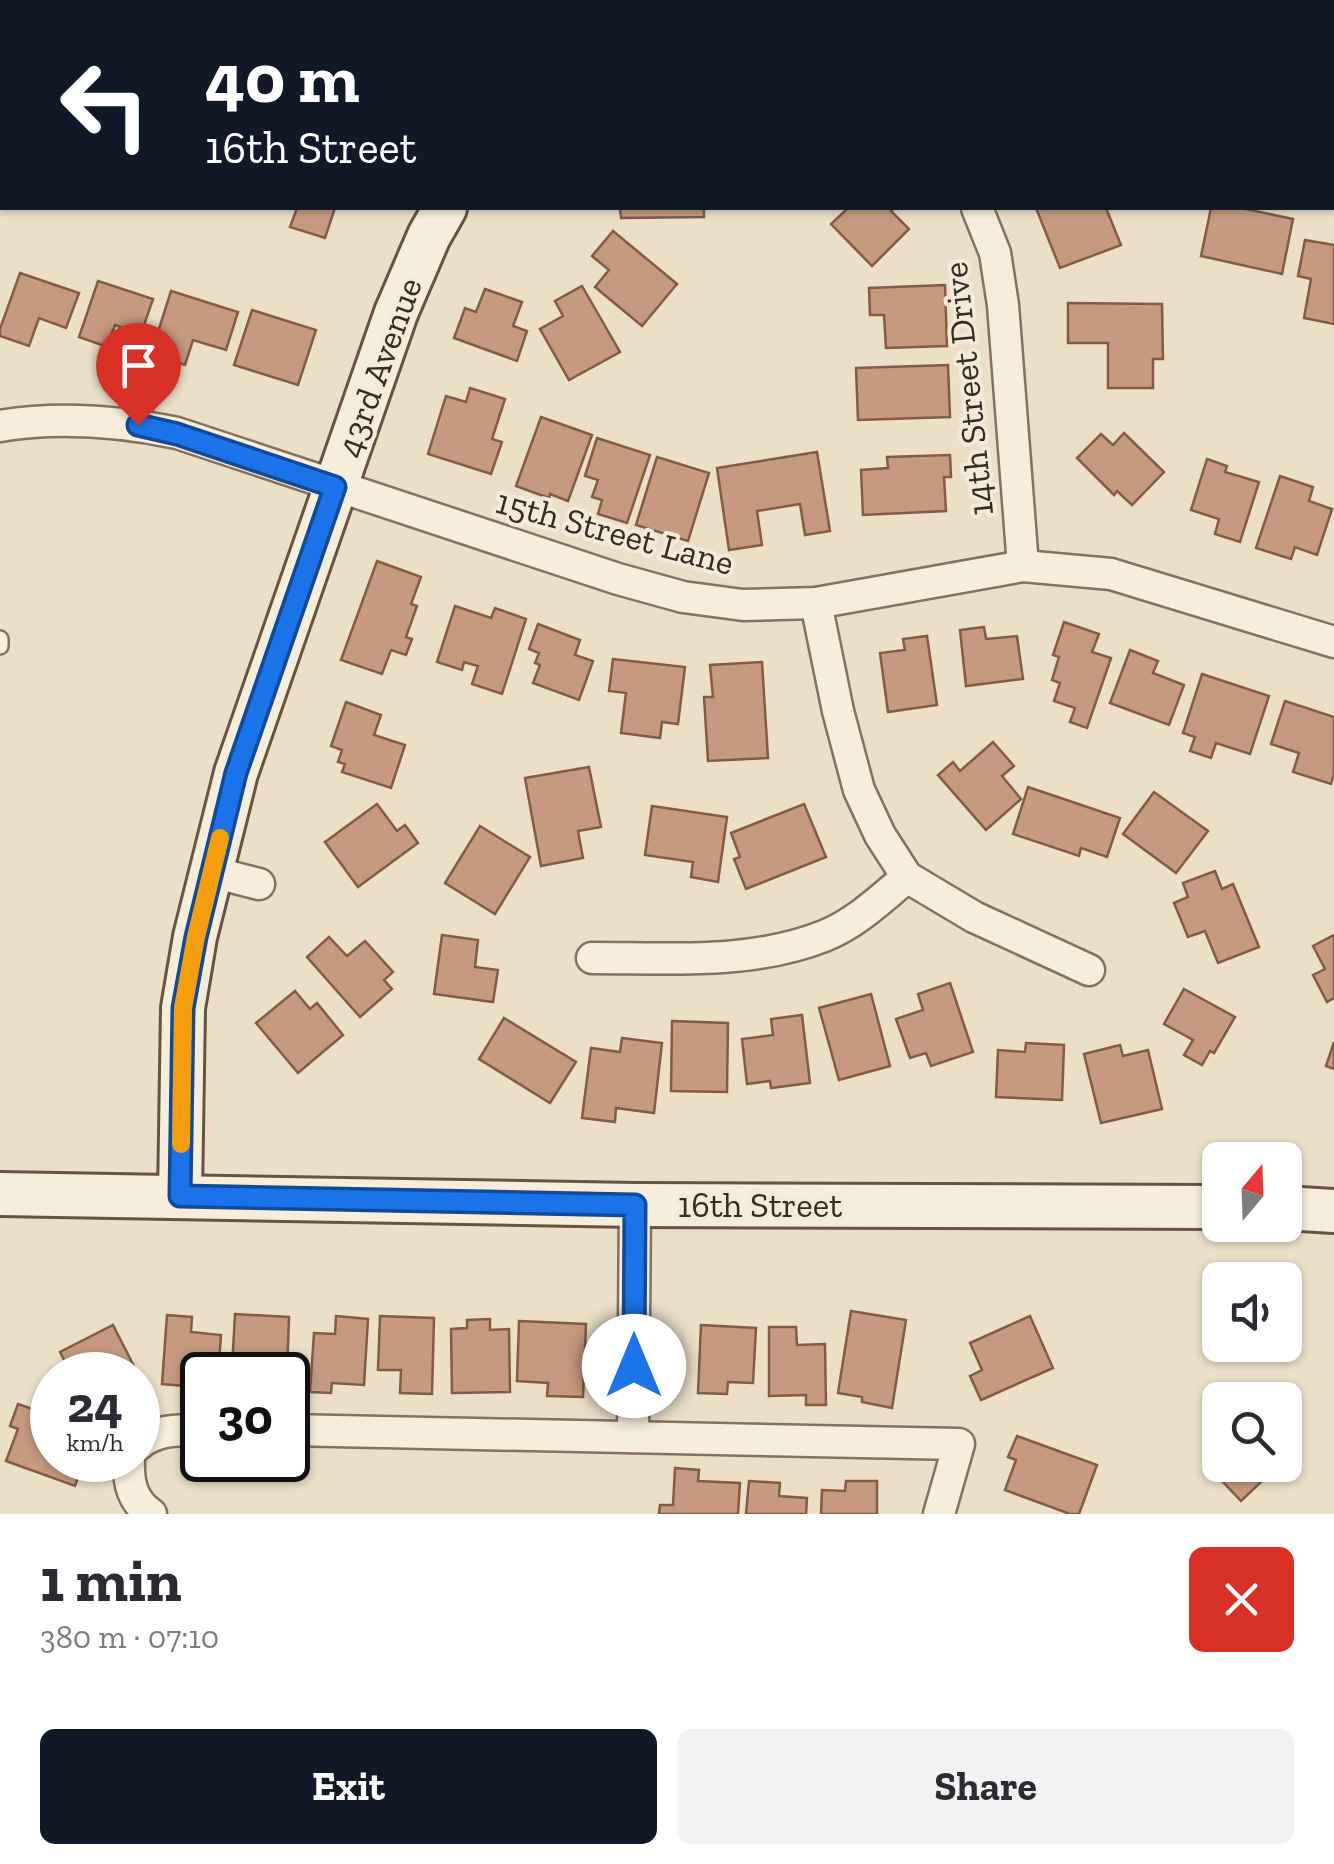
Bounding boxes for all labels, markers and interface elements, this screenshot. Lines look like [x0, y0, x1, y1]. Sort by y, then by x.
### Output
text: 40 m [205, 36, 360, 120]
icon: left [40, 40, 170, 170]
text: 16th Street [205, 121, 416, 175]
street label: 14th Street Drive [934, 260, 1002, 518]
street label: 43rd Avenue [327, 272, 431, 462]
pin [96, 323, 181, 426]
icon: arrive [111, 338, 166, 393]
street label: 15th Street Lane [492, 480, 738, 584]
north arrow [1202, 1142, 1302, 1242]
map controls [1202, 1142, 1302, 1482]
street label: 16th Street [678, 1184, 842, 1226]
button: sound [1202, 1262, 1302, 1362]
position arrow [582, 1314, 686, 1418]
speed limit sign: 30 [180, 1352, 310, 1482]
text: 24 [67, 1375, 123, 1435]
button: search [1202, 1382, 1302, 1482]
text: km/h [66, 1427, 124, 1457]
text: 1 min [40, 1544, 182, 1616]
button: close [1189, 1547, 1294, 1652]
text: 380 m · 07:10 [40, 1618, 219, 1656]
button: Exit [40, 1729, 657, 1844]
button: Share [677, 1729, 1294, 1844]

